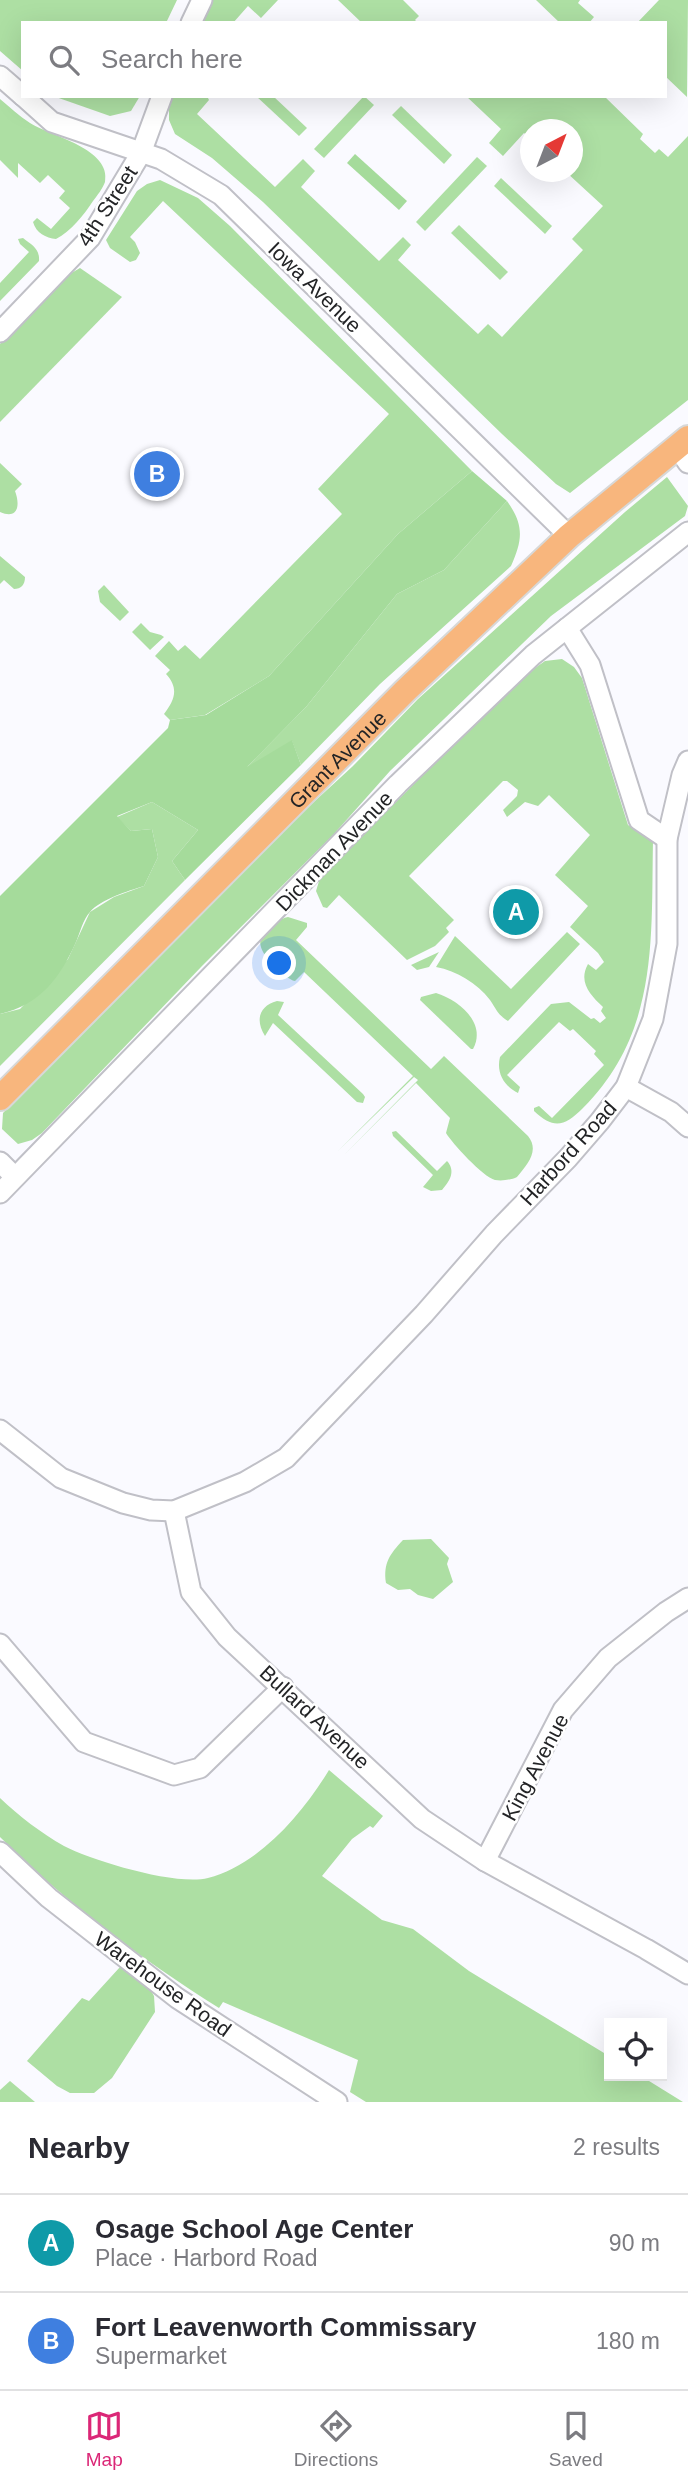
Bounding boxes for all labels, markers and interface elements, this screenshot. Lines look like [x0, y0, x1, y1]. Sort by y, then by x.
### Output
search box [21, 21, 667, 98]
icon: search [45, 41, 83, 79]
text: Search here [101, 44, 243, 74]
north arrow [520, 119, 583, 182]
street label: 4th Street [73, 161, 142, 250]
street label: Iowa Avenue [264, 237, 366, 337]
pin: B [134, 448, 180, 500]
street label: Grant Avenue [284, 706, 391, 813]
street label: Dickman Avenue [271, 786, 397, 916]
pin: A [493, 886, 539, 938]
your location [262, 946, 296, 980]
street label: Harbord Road [515, 1096, 621, 1210]
street label: Bullard Avenue [256, 1661, 374, 1773]
street label: King Avenue [497, 1710, 573, 1824]
street label: Warehouse Road [90, 1927, 236, 2041]
map controls [604, 2018, 667, 2081]
button: locate [604, 2018, 667, 2081]
text: Nearby [28, 2131, 130, 2164]
text: 2 results [573, 2134, 660, 2160]
text: Osage School Age Center [95, 2214, 413, 2244]
text: A [43, 2230, 59, 2256]
text: 90 m [609, 2230, 660, 2256]
text: Place · Harbord Road [95, 2245, 317, 2271]
text: Fort Leavenworth Commissary [95, 2312, 476, 2342]
text: B [43, 2328, 59, 2354]
text: 180 m [596, 2328, 660, 2354]
text: Supermarket [95, 2343, 227, 2369]
tab: Map [85, 2407, 123, 2471]
tab: Directions [294, 2407, 378, 2471]
tab: Saved [549, 2407, 603, 2471]

